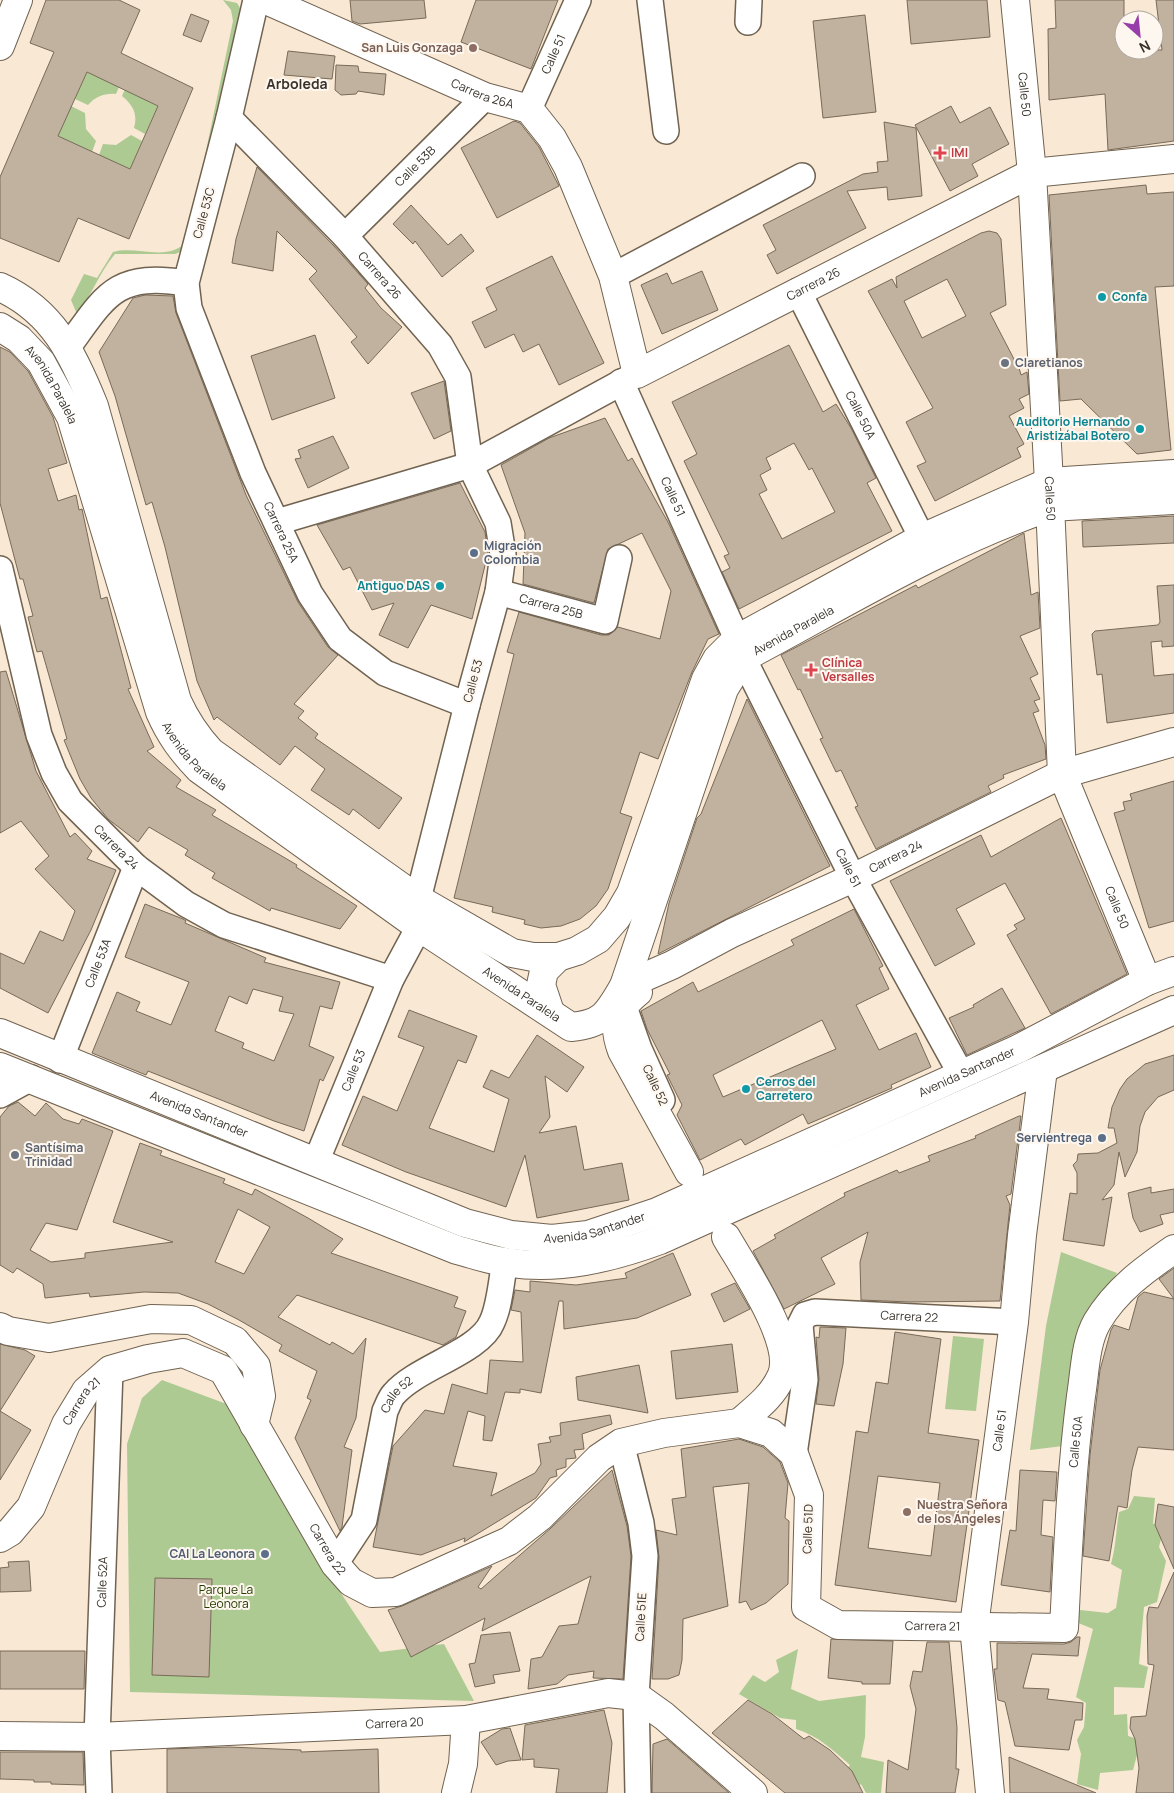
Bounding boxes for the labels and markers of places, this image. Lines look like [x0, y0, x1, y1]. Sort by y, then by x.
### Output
place label: San Luis Gonzaga [361, 39, 463, 56]
marker: San Luis Gonzaga [467, 42, 479, 54]
place label: IMI [951, 144, 968, 161]
marker: IMI [933, 146, 947, 160]
place label: Confa [1112, 288, 1147, 305]
marker: Confa [1096, 291, 1108, 303]
place label: Claretianos [1015, 354, 1083, 371]
marker: Claretianos [999, 357, 1011, 369]
place label: Auditorio Hernando Aristizábal Botero [1016, 413, 1130, 444]
marker: Auditorio Hernando Aristizábal Botero [1134, 423, 1146, 435]
place label: Migración Colombia [484, 537, 542, 568]
marker: Migración Colombia [468, 547, 480, 559]
place label: Antiguo DAS [357, 577, 430, 594]
marker: Antiguo DAS [434, 580, 446, 592]
place label: Clínica Versalles [822, 654, 875, 685]
marker: Clínica Versalles [804, 663, 818, 677]
place label: Cerros del Carretero [756, 1073, 816, 1104]
marker: Cerros del Carretero [740, 1083, 752, 1095]
place label: Servientrega [1016, 1129, 1092, 1146]
marker: Servientrega [1096, 1132, 1108, 1144]
place label: Santísima Trinidad [25, 1139, 84, 1170]
marker: Santísima Trinidad [9, 1149, 21, 1161]
place label: Nuestra Señora de los Ángeles [917, 1496, 1008, 1527]
marker: Nuestra Señora de los Ángeles [901, 1506, 913, 1518]
place label: CAI La Leonora [169, 1545, 255, 1562]
marker: CAI La Leonora [259, 1548, 271, 1560]

